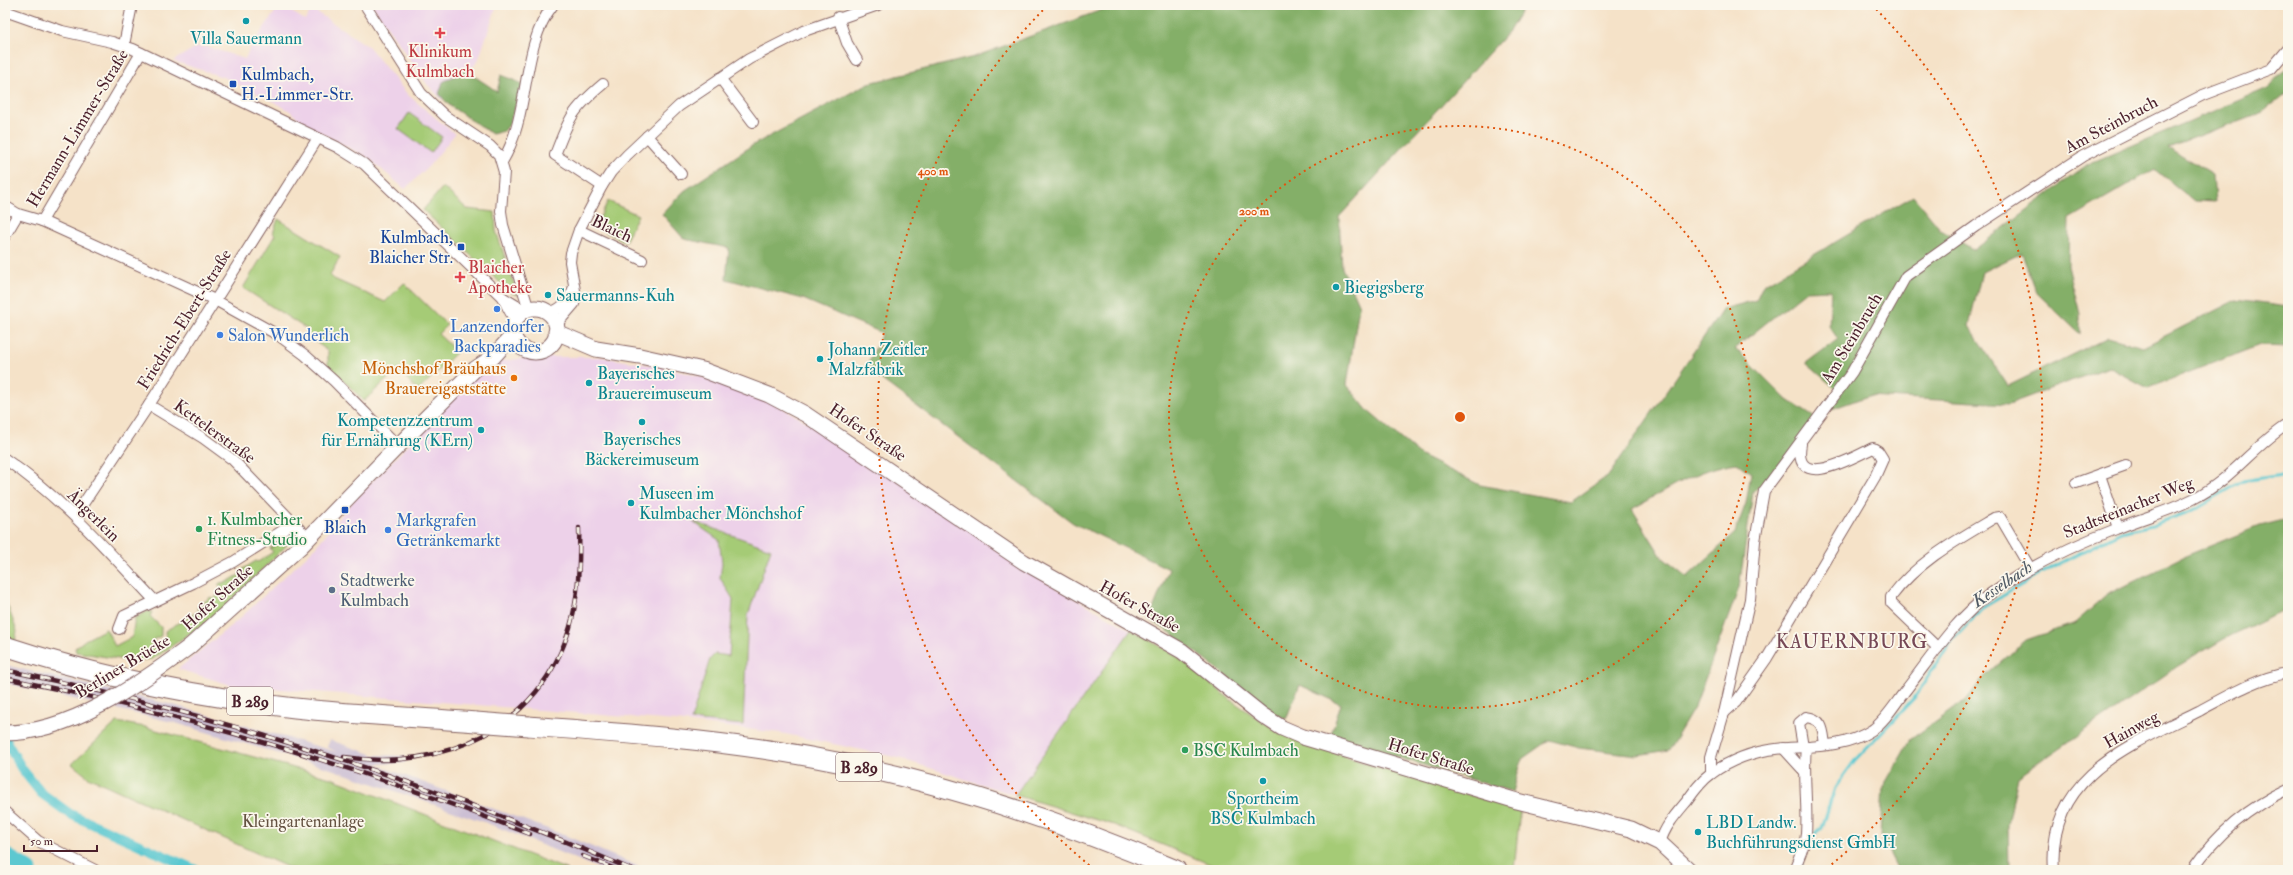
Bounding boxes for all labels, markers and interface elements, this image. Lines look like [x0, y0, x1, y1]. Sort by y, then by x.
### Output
marker: Villa Sauermann [241, 16, 251, 26]
marker: Klinikum Kulmbach [434, 27, 446, 39]
place label: Villa Sauermann [190, 28, 302, 49]
place label: Klinikum Kulmbach [406, 41, 475, 82]
street label: Hermann-Limmer-Straße [22, 46, 133, 211]
place label: Kulmbach, H.-Limmer-Str. [241, 64, 354, 105]
marker: Kulmbach, H.-Limmer-Str. [228, 79, 238, 89]
street label: Am Steinbruch [2060, 91, 2161, 158]
text: 400 m [917, 164, 949, 179]
text: 200 m [1239, 204, 1270, 219]
street label: Blaich [588, 210, 636, 247]
place label: Kulmbach, Blaicher Str. [369, 227, 453, 268]
marker: Kulmbach, Blaicher Str. [456, 242, 466, 252]
street label: Friedrich-Ebert-Straße [133, 245, 236, 393]
place label: Blaicher Apotheke [467, 257, 532, 299]
marker: Blaicher Apotheke [455, 272, 465, 282]
place label: Biegigsberg [1344, 277, 1424, 298]
marker: Biegigsberg [1331, 282, 1341, 292]
place label: Sauermanns-Kuh [556, 285, 675, 306]
street label: Am Steinbruch [1816, 289, 1887, 388]
marker: Sauermanns-Kuh [543, 290, 553, 300]
marker: Lanzendorfer Backparadies [492, 304, 502, 314]
place label: Lanzendorfer Backparadies [450, 316, 545, 358]
place label: Salon Wunderlich [228, 325, 349, 346]
marker: Salon Wunderlich [215, 330, 225, 340]
place label: Johann Zeitler Malzfabrik [827, 339, 928, 380]
marker: Johann Zeitler Malzfabrik [815, 354, 825, 364]
place label: Mönchshof Bräuhaus Brauereigaststätte [362, 358, 506, 399]
place label: Bayerisches Brauereimuseum [597, 363, 712, 404]
marker: Mönchshof Bräuhaus Brauereigaststätte [509, 373, 519, 383]
marker: Bayerisches Brauereimuseum [584, 378, 594, 388]
street label: Kettelerstraße [170, 395, 260, 468]
street label: Hofer Straße [825, 399, 910, 466]
place label: Kompetenzzentrum für Ernährung (KErn) [321, 410, 473, 451]
centre of rings [1453, 410, 1467, 424]
marker: Bayerisches Bäckereimuseum [637, 417, 647, 427]
marker: Kompetenzzentrum für Ernährung (KErn) [476, 425, 486, 435]
place label: Bayerisches Bäckereimuseum [585, 429, 699, 470]
street label: Stadtsteinacher Weg [2060, 472, 2197, 543]
street label: Ängerlein [62, 483, 125, 546]
place label: Museen im Kulmbacher Mönchshof [639, 483, 805, 524]
marker: Museen im Kulmbacher Mönchshof [626, 498, 636, 508]
marker: Blaich [340, 505, 350, 515]
place label: 1. Kulmbacher Fitness-Studio [207, 509, 307, 550]
place label: Markgrafen Getränkemarkt [396, 510, 500, 551]
place label: Blaich [324, 517, 366, 538]
marker: 1. Kulmbacher Fitness-Studio [194, 524, 204, 534]
marker: Markgrafen Getränkemarkt [383, 525, 393, 535]
water label: Kesselbach [1967, 556, 2037, 614]
street label: Hofer Straße [177, 560, 257, 635]
place label: Stadtwerke Kulmbach [340, 570, 415, 611]
street label: Hofer Straße [1096, 576, 1184, 637]
marker: Stadtwerke Kulmbach [327, 585, 337, 595]
street label: Berliner Brücke [71, 630, 174, 703]
district label: KAUERNBURG [1776, 630, 1928, 654]
road number: B 289 [227, 687, 273, 715]
street label: Hainweg [2100, 705, 2163, 753]
street label: Hofer Straße [1385, 733, 1476, 780]
place label: BSC Kulmbach [1193, 740, 1299, 761]
marker: BSC Kulmbach [1180, 745, 1190, 755]
road number: B 289 [836, 753, 882, 781]
marker: Sportheim BSC Kulmbach [1258, 776, 1268, 786]
place label: Sportheim BSC Kulmbach [1210, 788, 1316, 829]
park label: Kleingartenanlage [242, 811, 364, 832]
place label: LBD Landw. Buchführungsdienst GmbH [1706, 812, 1896, 853]
scale bar [24, 827, 97, 853]
marker: LBD Landw. Buchführungsdienst GmbH [1693, 827, 1703, 837]
text: 50 m [30, 834, 54, 849]

